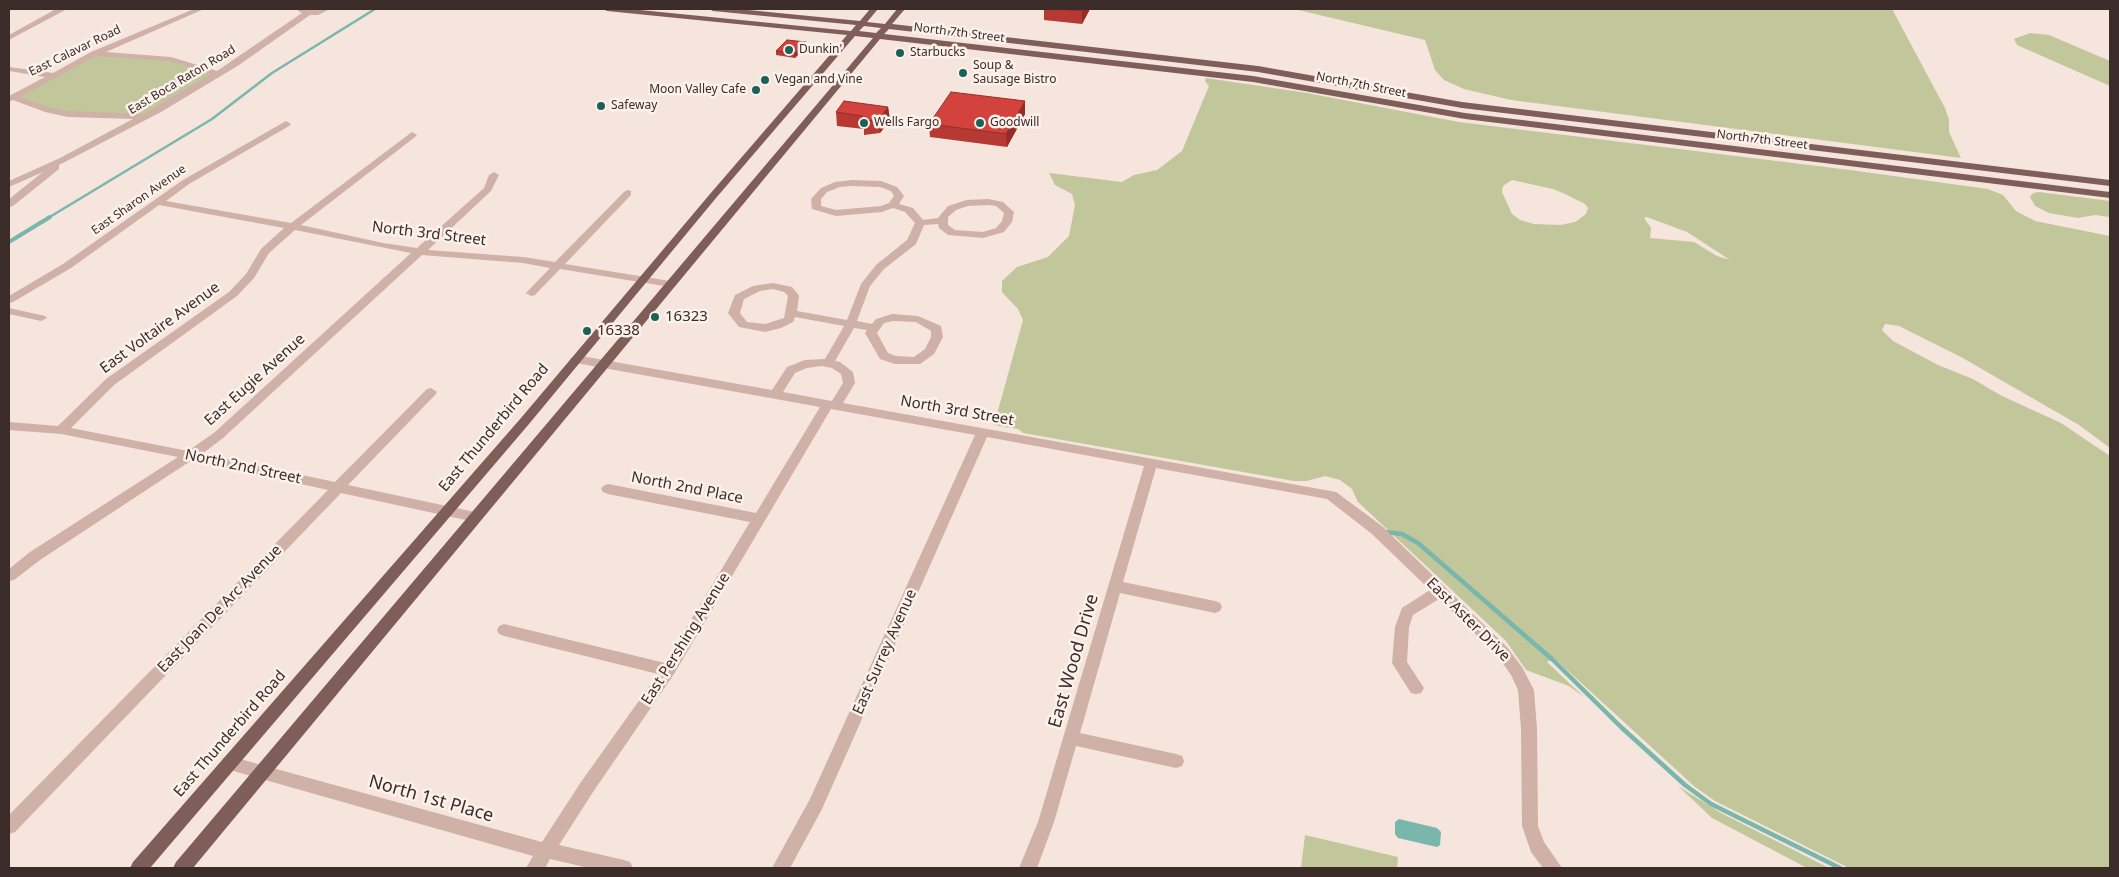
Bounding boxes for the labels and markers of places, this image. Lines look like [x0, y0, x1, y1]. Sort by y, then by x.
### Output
place label: Dunkin' [799, 43, 842, 57]
marker: Dunkin' [783, 44, 795, 56]
place label: Starbucks [910, 46, 965, 60]
marker: Starbucks [894, 47, 906, 59]
place label: Soup & Sausage Bistro [973, 59, 1056, 87]
marker: Soup & Sausage Bistro [957, 67, 969, 79]
place label: Vegan and Vine [775, 73, 863, 87]
marker: Vegan and Vine [759, 74, 771, 86]
place label: Moon Valley Cafe [649, 83, 746, 97]
marker: Moon Valley Cafe [750, 84, 762, 96]
place label: Safeway [611, 99, 657, 113]
marker: Safeway [595, 100, 607, 112]
place label: Wells Fargo [874, 116, 939, 130]
place label: Goodwill [990, 116, 1039, 130]
marker: Wells Fargo [858, 117, 870, 129]
marker: Goodwill [974, 117, 986, 129]
place label: 16323 [665, 308, 708, 326]
marker: 16323 [649, 311, 661, 323]
place label: 16338 [597, 322, 640, 340]
marker: 16338 [581, 325, 593, 337]

